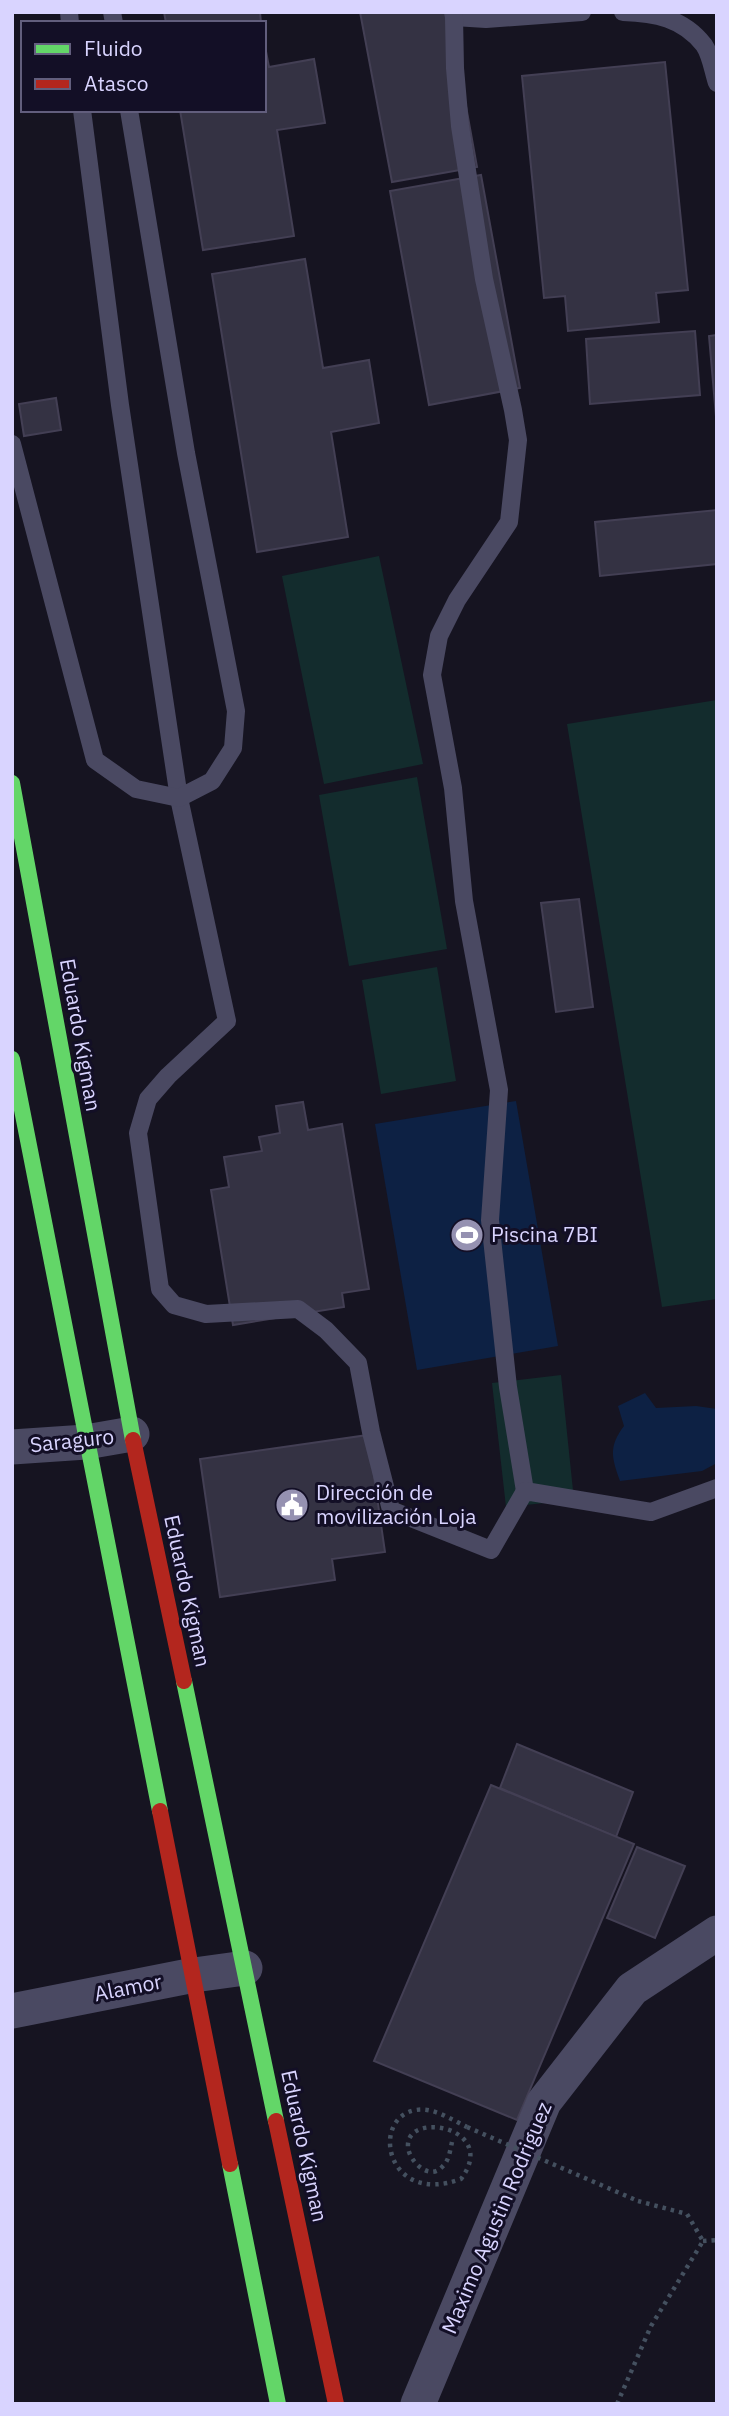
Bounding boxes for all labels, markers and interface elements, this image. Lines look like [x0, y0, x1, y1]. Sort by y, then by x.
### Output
legend [21, 21, 266, 112]
text: Fluido [84, 34, 143, 62]
text: Atasco [84, 69, 148, 97]
street label: Eduardo Kigman [54, 956, 108, 1114]
sports icon: Piscina 7BI [448, 1216, 486, 1254]
place label: Piscina 7BI [491, 1220, 598, 1248]
street label: Saraguro [28, 1422, 115, 1458]
place label: Dirección de movilización Loja [316, 1478, 476, 1530]
public building icon: Dirección de movilización Loja [273, 1486, 311, 1524]
street label: Eduardo Kigman [158, 1512, 218, 1669]
street label: Alamor [92, 1967, 164, 2007]
street label: Eduardo Kigman [275, 2067, 335, 2224]
street label: Maximo Agustin Rodriguez [434, 2097, 558, 2338]

